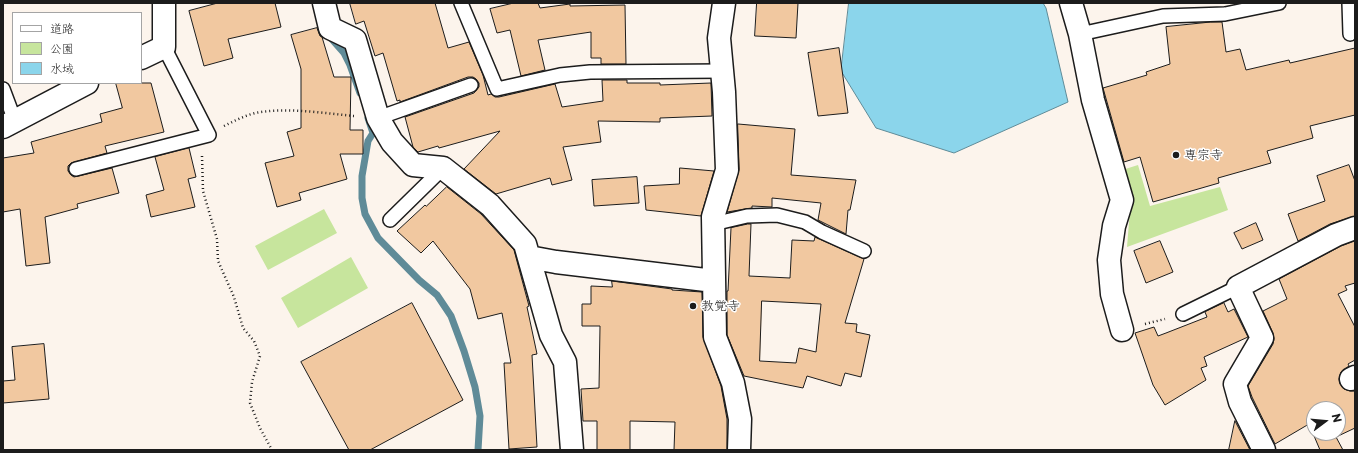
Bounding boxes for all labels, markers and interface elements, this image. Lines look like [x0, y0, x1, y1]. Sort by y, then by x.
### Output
legend [12, 12, 142, 84]
text: 道路 [50, 19, 74, 37]
text: 公園 [50, 39, 74, 57]
text: 水域 [50, 59, 74, 77]
place label: 専宗寺 [1184, 147, 1223, 163]
marker: 専宗寺 [1171, 150, 1181, 160]
place label: 教覚寺 [701, 298, 740, 314]
marker: 教覚寺 [688, 301, 698, 311]
north arrow [1306, 401, 1346, 441]
text: N [1328, 411, 1346, 424]

